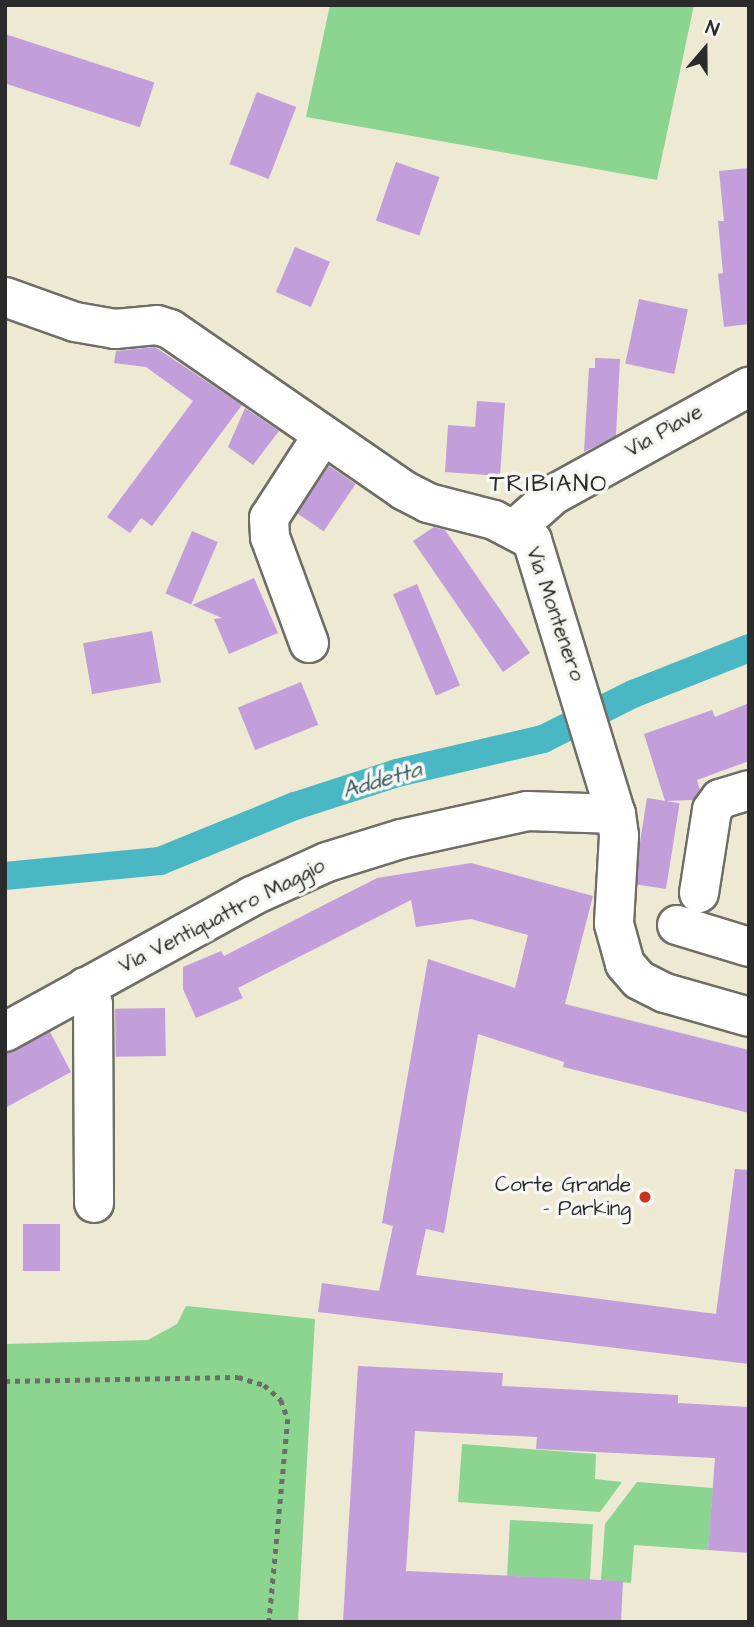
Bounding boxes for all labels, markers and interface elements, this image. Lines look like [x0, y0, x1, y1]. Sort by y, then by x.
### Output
north arrow [670, 14, 740, 84]
text: N [702, 14, 723, 44]
street label: Via Piave [621, 399, 707, 463]
district label: TRIBIANO [491, 471, 607, 499]
street label: Via Montenero [520, 544, 590, 684]
water label: Addetta [339, 756, 425, 804]
street label: Via Ventiquattro Maggio [115, 853, 329, 979]
place label: Corte Grande - Parking [495, 1172, 631, 1222]
marker: Corte Grande - Parking [637, 1189, 653, 1205]

